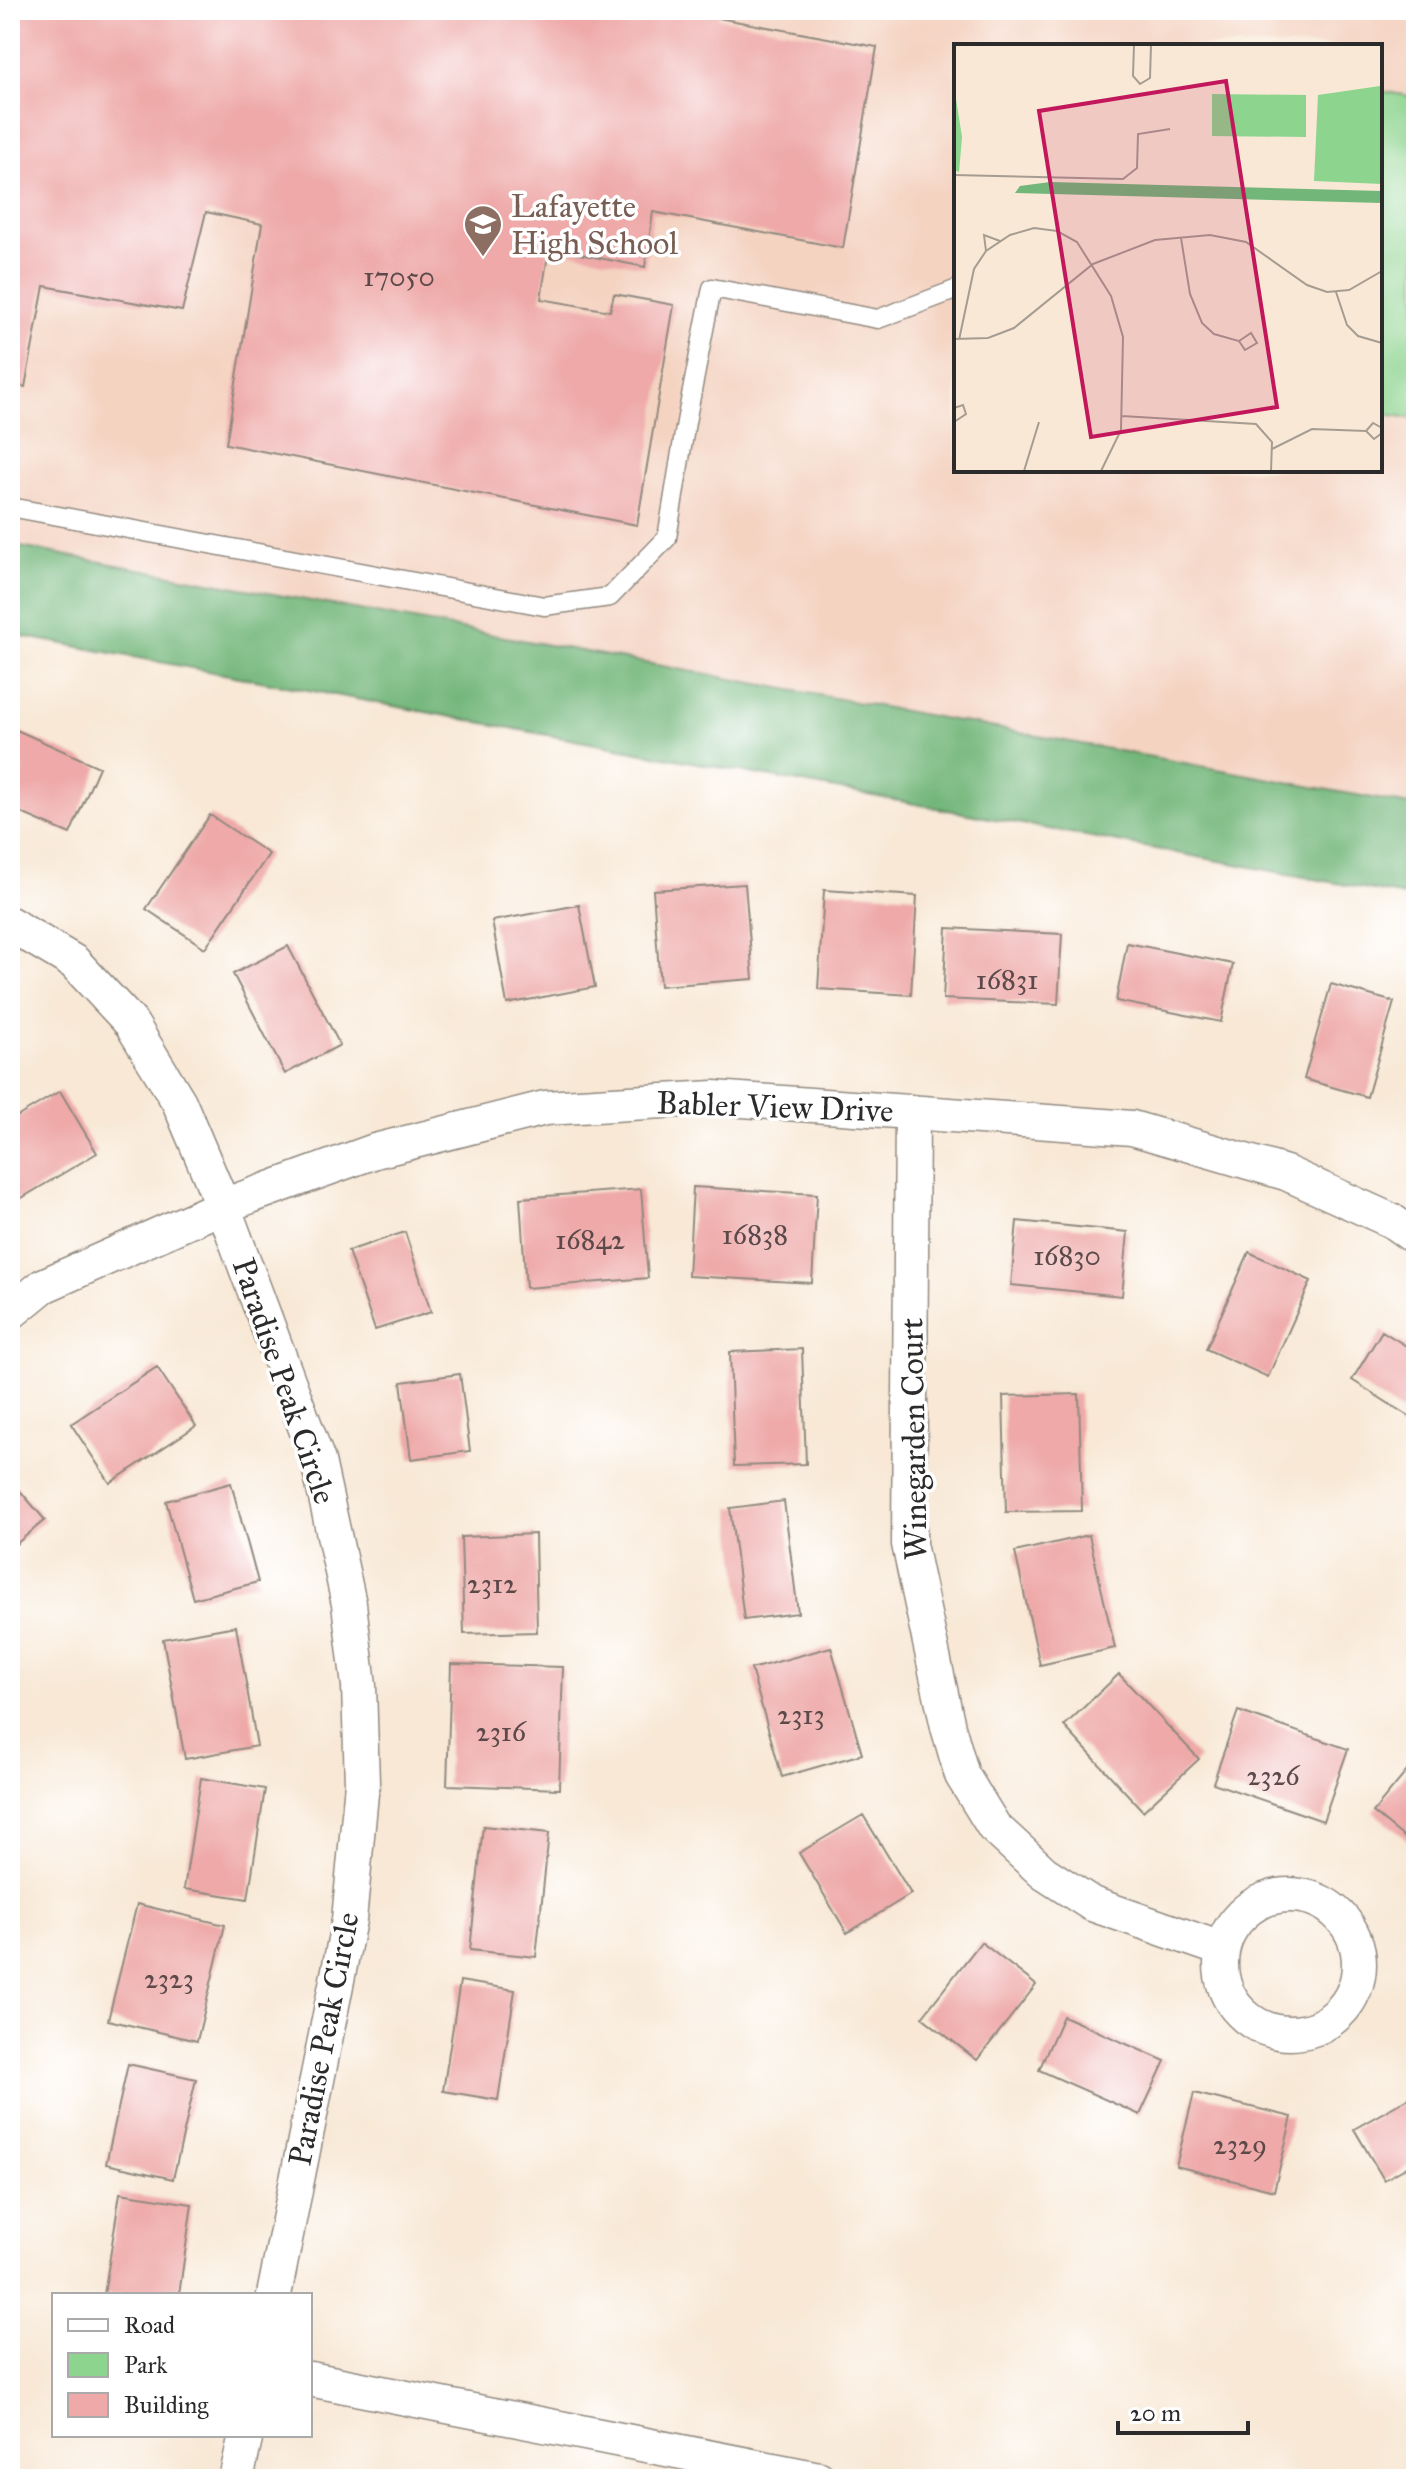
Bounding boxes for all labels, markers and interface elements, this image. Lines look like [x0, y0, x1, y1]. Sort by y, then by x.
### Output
inset map [954, 44, 1382, 472]
place label: Lafayette High School [511, 187, 678, 263]
school or university icon: Lafayette High School [462, 203, 504, 258]
house number: 17050 [363, 259, 435, 294]
house number: 16831 [976, 962, 1038, 997]
street label: Babler View Drive [656, 1083, 894, 1131]
house number: 16838 [722, 1217, 788, 1252]
house number: 16842 [555, 1222, 625, 1257]
house number: 16830 [1033, 1238, 1101, 1273]
street label: Paradise Peak Circle [224, 1253, 344, 1509]
street label: Winegarden Court [892, 1318, 936, 1560]
house number: 2312 [467, 1566, 517, 1601]
house number: 2313 [777, 1697, 825, 1732]
house number: 2316 [476, 1714, 528, 1749]
house number: 2326 [1246, 1758, 1301, 1793]
street label: Paradise Peak Circle [280, 1909, 368, 2169]
house number: 2323 [144, 1961, 194, 1996]
house number: 2329 [1213, 2127, 1267, 2162]
legend [52, 2293, 312, 2437]
text: Road [124, 2310, 175, 2340]
text: Park [124, 2350, 168, 2380]
scale bar [1118, 2385, 1248, 2435]
text: Building [124, 2390, 209, 2420]
text: 20 m [1130, 2398, 1181, 2428]

